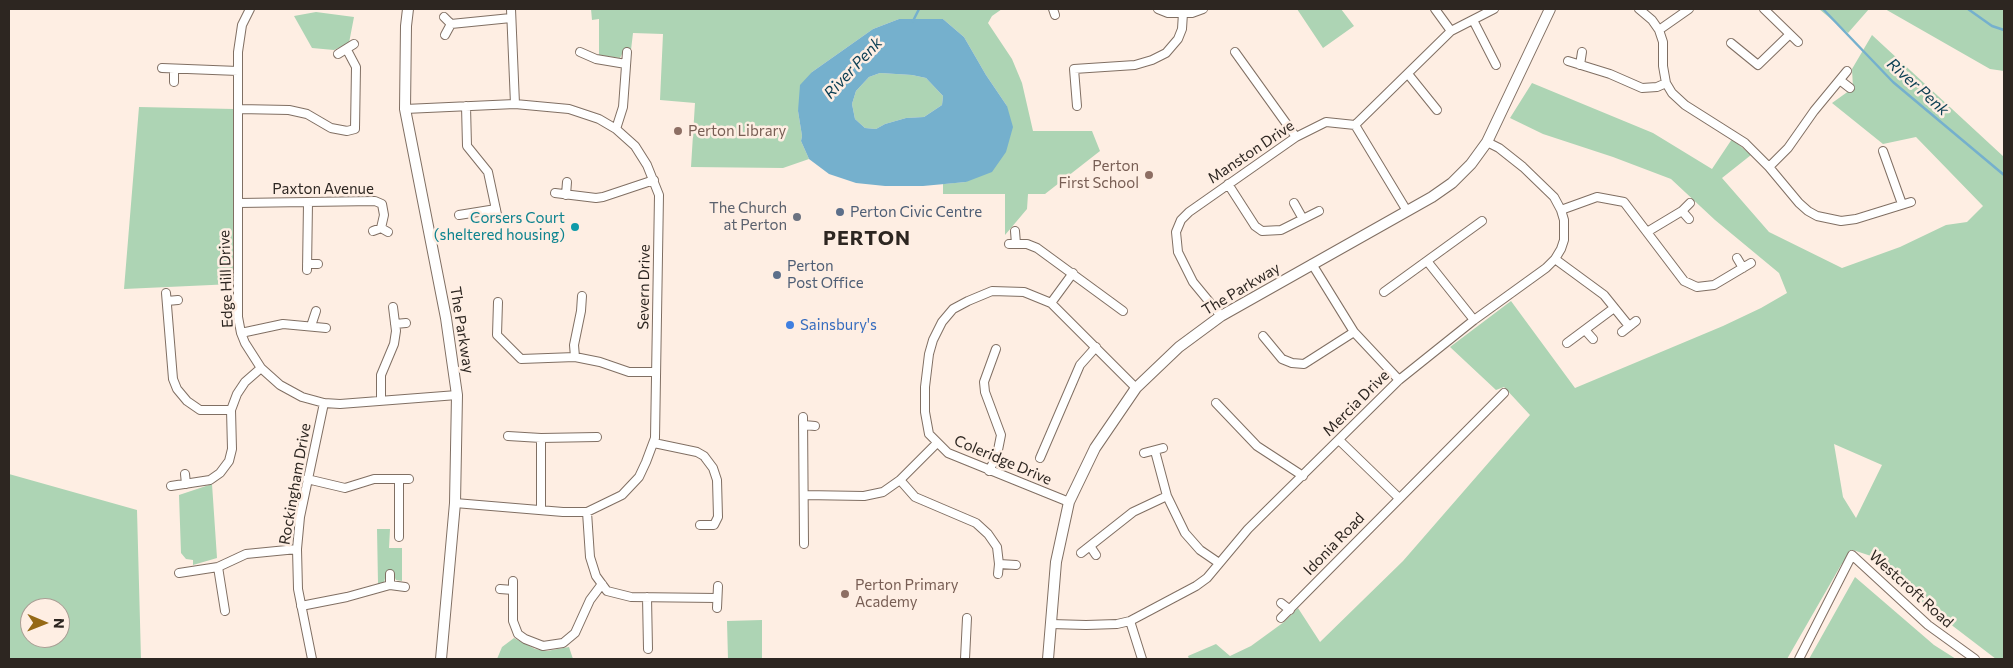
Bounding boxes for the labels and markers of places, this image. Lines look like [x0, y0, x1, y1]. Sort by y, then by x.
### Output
place label: Perton Library [688, 122, 786, 140]
marker: Perton Library [672, 125, 684, 137]
place label: Perton First School [1058, 157, 1139, 192]
marker: Perton First School [1143, 169, 1155, 181]
place label: The Church at Perton [709, 199, 787, 234]
place label: Perton Civic Centre [850, 203, 982, 221]
marker: Perton Civic Centre [834, 206, 846, 218]
place label: Corsers Court (sheltered housing) [434, 209, 565, 244]
marker: The Church at Perton [791, 211, 803, 223]
marker: Corsers Court (sheltered housing) [569, 221, 581, 233]
place label: Perton Post Office [787, 257, 864, 292]
marker: Perton Post Office [771, 269, 783, 281]
place label: Sainsbury's [800, 316, 877, 334]
marker: Sainsbury's [784, 319, 796, 331]
place label: Perton Primary Academy [855, 576, 958, 611]
marker: Perton Primary Academy [839, 588, 851, 600]

